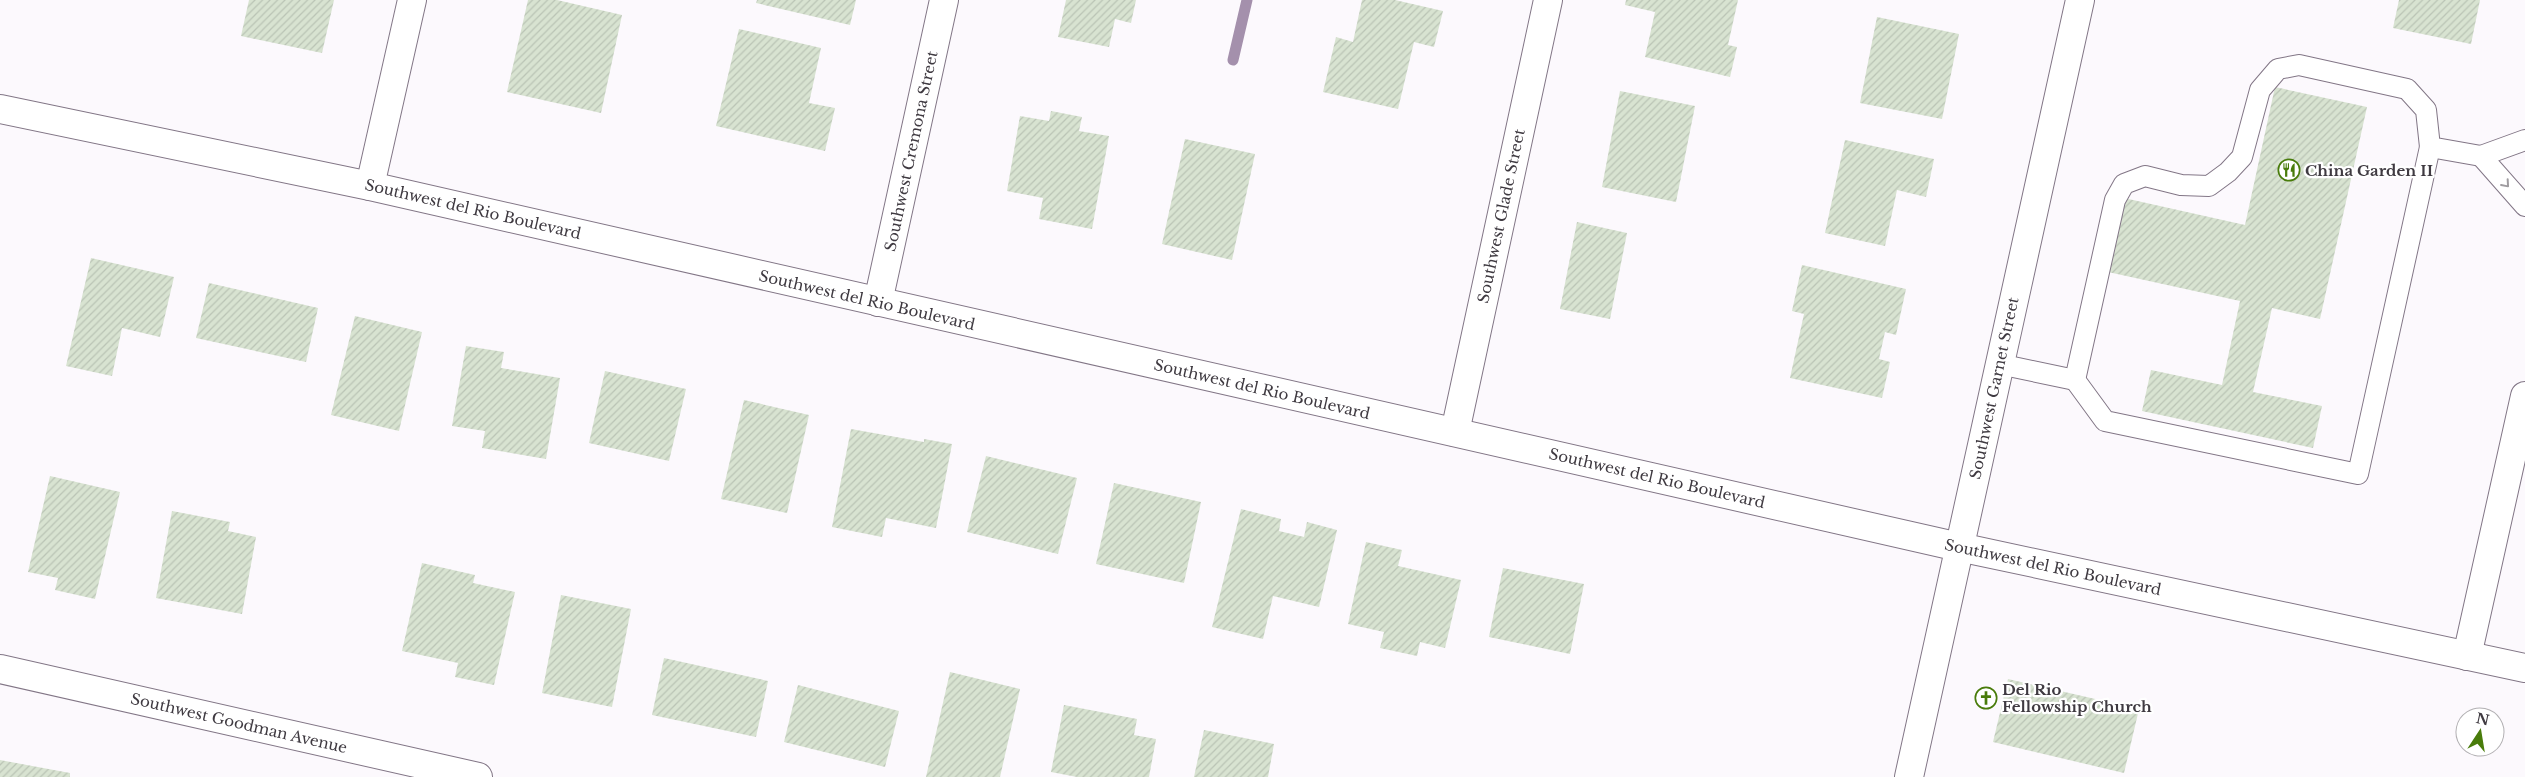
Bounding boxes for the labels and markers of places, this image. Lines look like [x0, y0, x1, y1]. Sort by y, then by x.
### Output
restaurant icon: China Garden II [2277, 158, 2301, 182]
place label: China Garden II [2305, 161, 2433, 180]
place label: Del Rio Fellowship Church [2002, 680, 2152, 716]
church icon: Del Rio Fellowship Church [1974, 686, 1998, 710]

